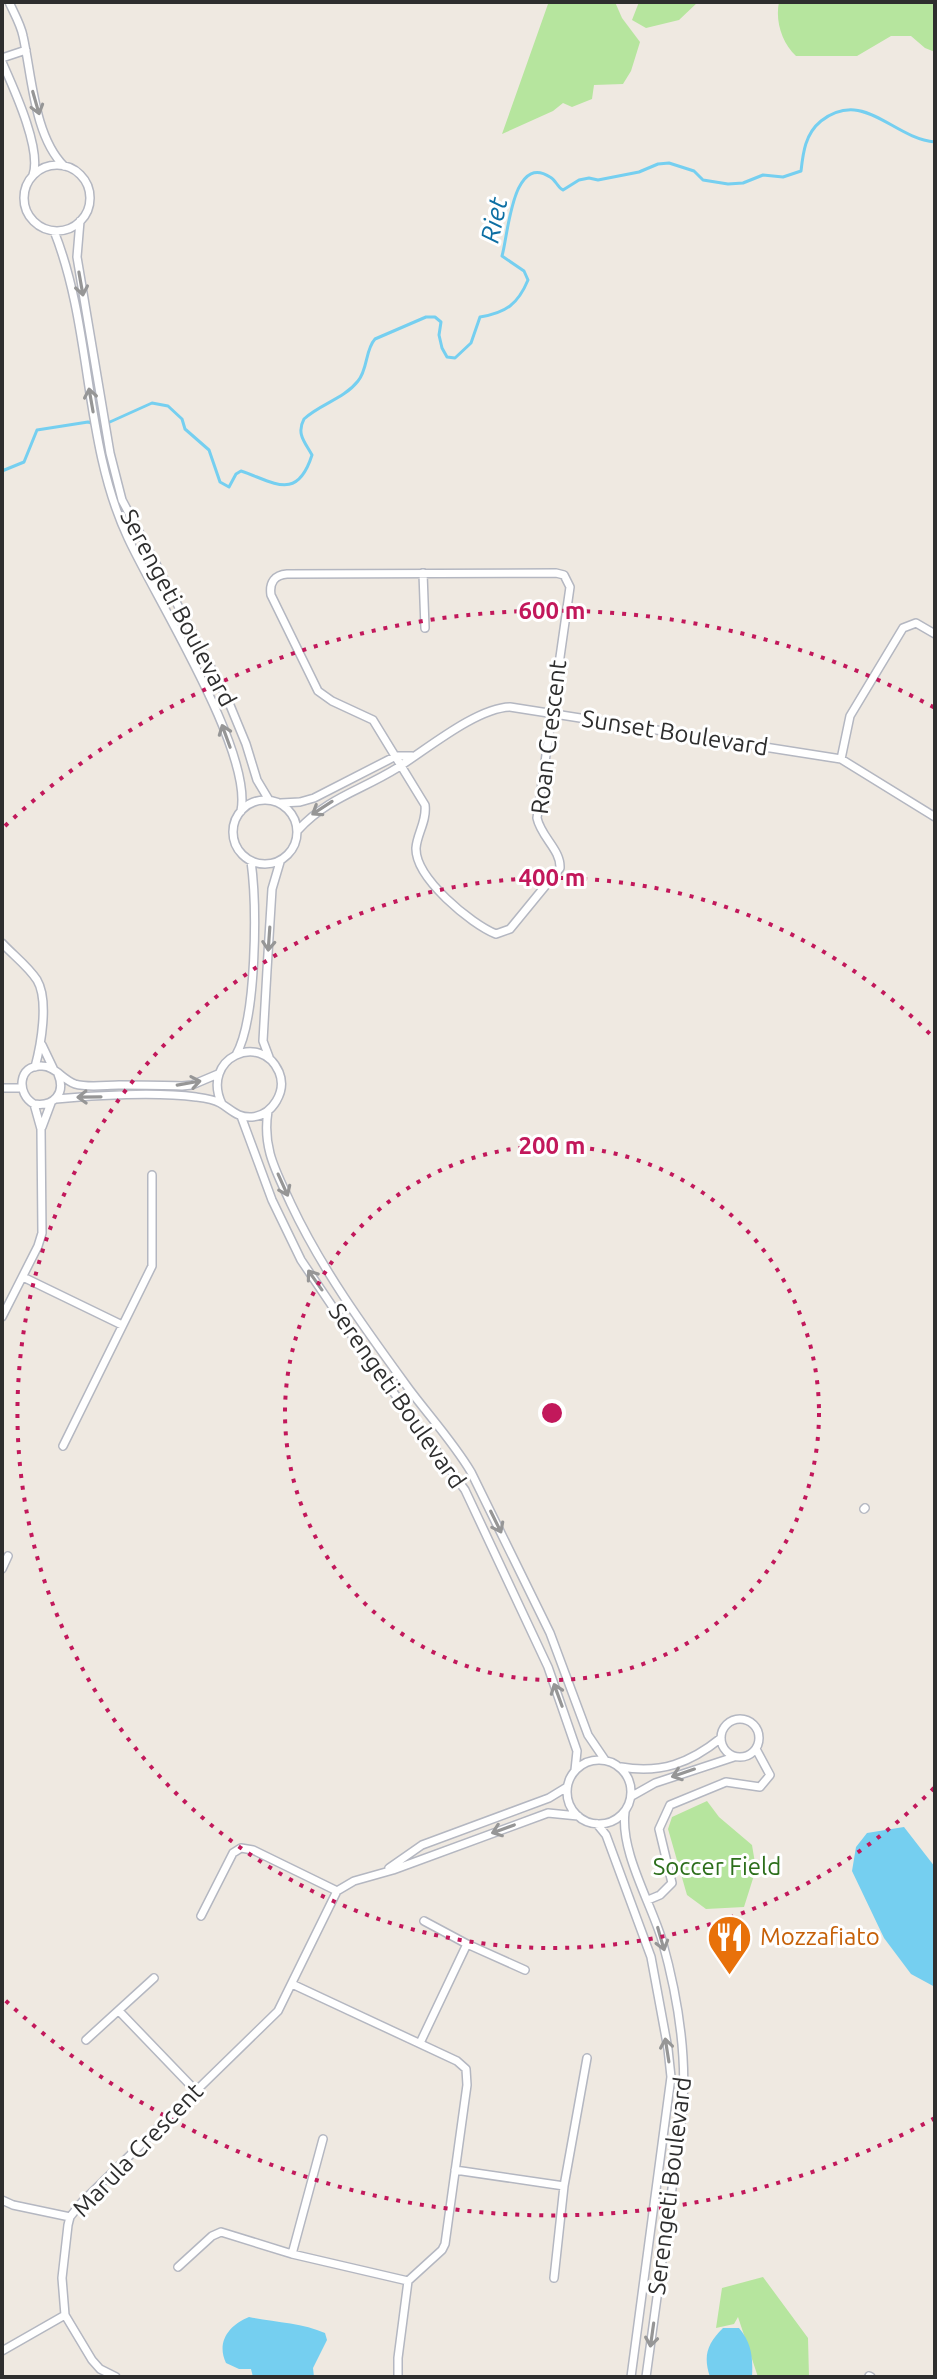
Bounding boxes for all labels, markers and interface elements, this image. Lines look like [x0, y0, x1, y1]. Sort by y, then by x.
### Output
one-way arrow [29, 90, 44, 116]
water label: Riet [475, 194, 513, 245]
one-way arrow [75, 271, 90, 296]
one-way arrow [83, 388, 98, 413]
street label: Serengeti Boulevard [115, 505, 242, 711]
text: 600 m [519, 597, 585, 624]
street label: Roan Crescent [526, 658, 571, 816]
street label: Sunset Boulevard [580, 704, 770, 761]
one-way arrow [218, 724, 232, 749]
one-way arrow [312, 800, 334, 817]
text: 400 m [519, 864, 585, 891]
one-way arrow [261, 925, 276, 952]
one-way arrow [175, 1075, 201, 1090]
one-way arrow [76, 1089, 103, 1104]
text: 200 m [519, 1132, 585, 1159]
one-way arrow [276, 1173, 291, 1197]
one-way arrow [307, 1269, 323, 1291]
street label: Serengeti Boulevard [323, 1298, 471, 1493]
centre of rings [538, 1399, 566, 1427]
one-way arrow [489, 1509, 504, 1533]
one-way arrow [550, 1684, 564, 1708]
one-way arrow [671, 1766, 696, 1781]
one-way arrow [492, 1823, 516, 1837]
park label: Soccer Field [653, 1853, 781, 1880]
restaurant icon: Mozzafiato [705, 1913, 753, 1976]
place label: Mozzafiato [760, 1923, 880, 1950]
one-way arrow [654, 1926, 669, 1952]
one-way arrow [659, 2038, 674, 2063]
street label: Serengeti Boulevard [643, 2075, 696, 2296]
street label: Marula Crescent [67, 2077, 209, 2222]
one-way arrow [644, 2321, 659, 2347]

